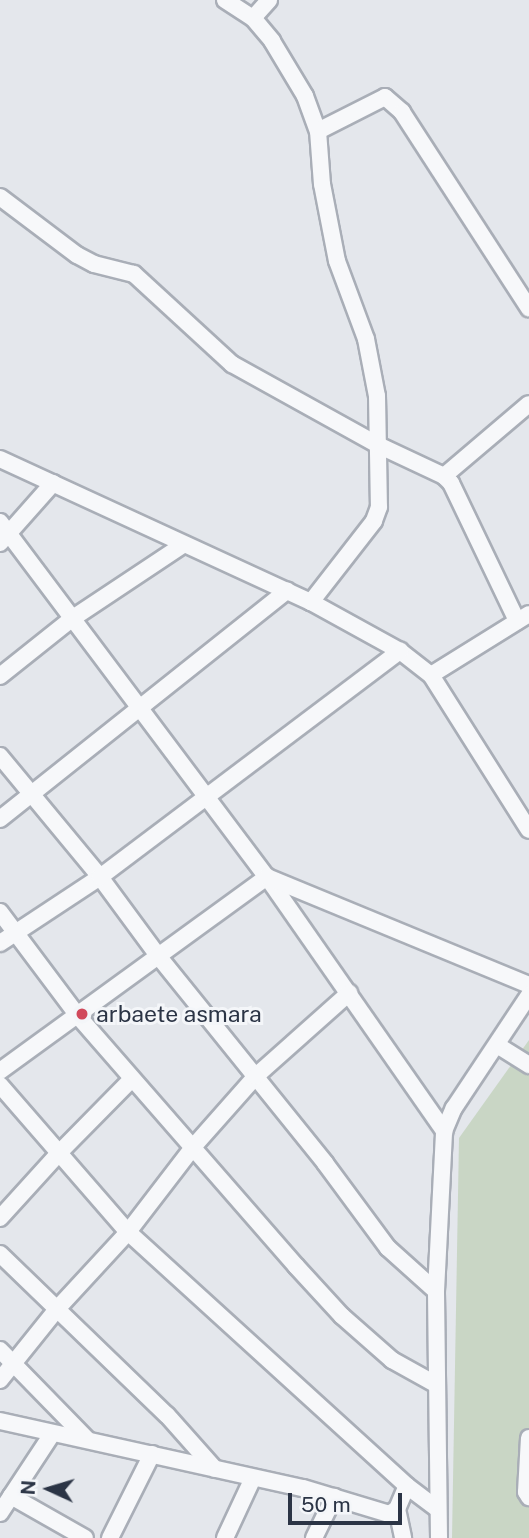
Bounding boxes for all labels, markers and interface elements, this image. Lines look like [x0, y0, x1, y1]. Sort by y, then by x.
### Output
place label: arbaete asmara [96, 1000, 262, 1028]
marker: arbaete asmara [74, 1006, 90, 1022]
north arrow [14, 1454, 84, 1524]
scale bar [291, 1478, 405, 1522]
text: N [17, 1479, 40, 1496]
text: 50 m [301, 1492, 351, 1517]

